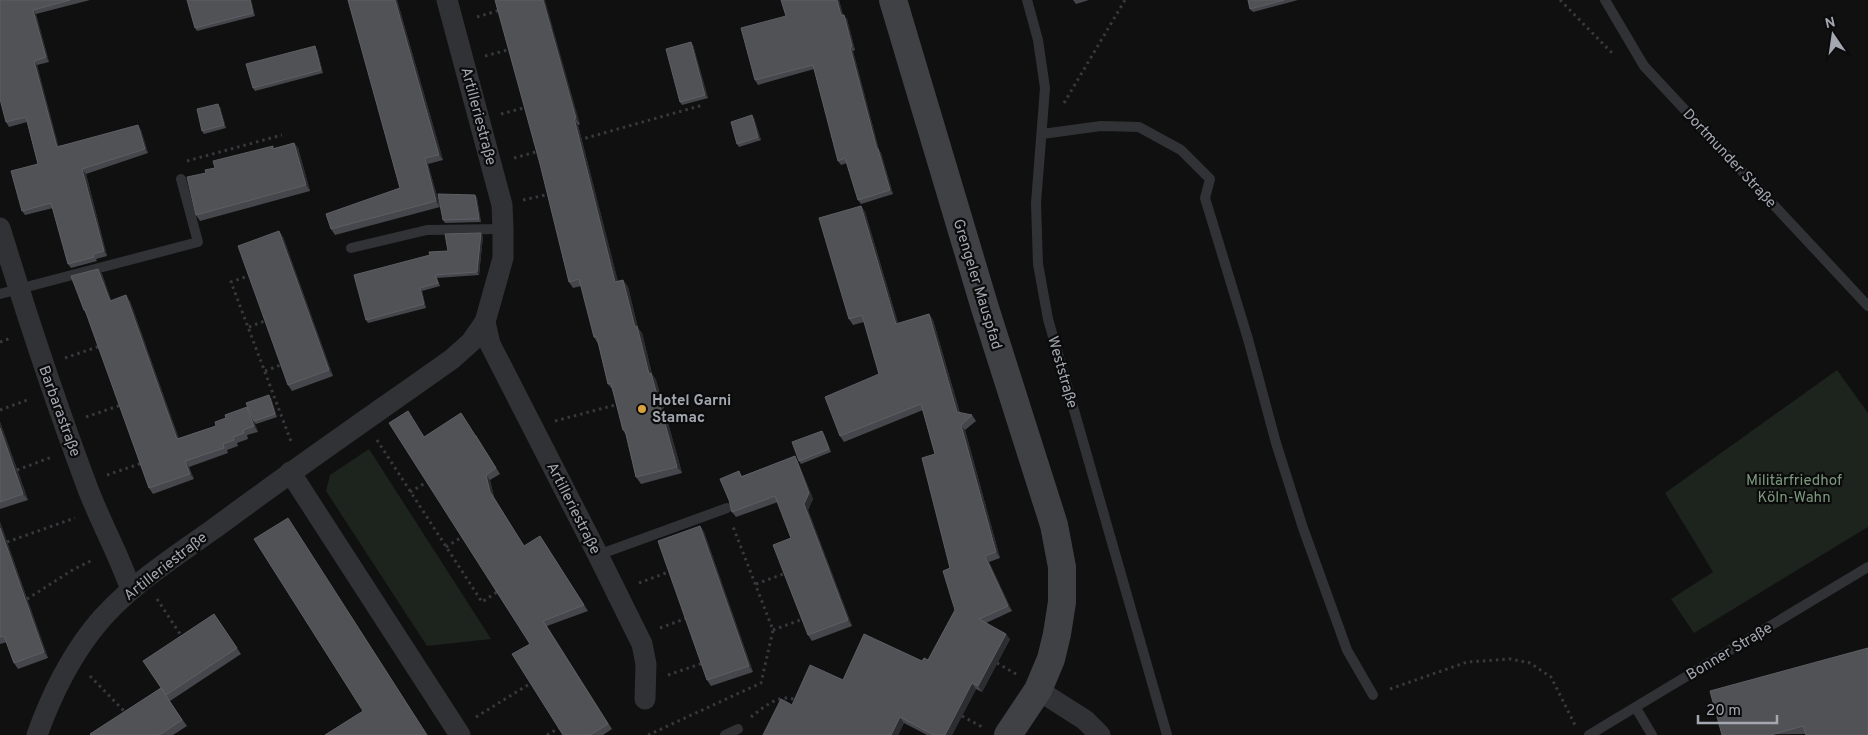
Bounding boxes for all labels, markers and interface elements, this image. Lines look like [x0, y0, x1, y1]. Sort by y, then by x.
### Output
north arrow [1808, 10, 1858, 60]
text: N [1824, 14, 1837, 33]
street label: Artilleriestraße [455, 65, 500, 167]
street label: Dortmunder Straße [1678, 105, 1780, 213]
street label: Grengeler Mauspfad [948, 217, 1005, 352]
street label: Weststraße [1042, 334, 1081, 411]
street label: Barbarastraße [33, 363, 84, 460]
place label: Hotel Garni Stamac [652, 392, 731, 428]
marker: Hotel Garni Stamac [636, 403, 648, 415]
street label: Artilleriestraße [541, 459, 604, 558]
park label: Militärfriedhof Köln-Wahn [1746, 472, 1842, 508]
street label: Artilleriestraße [120, 529, 211, 606]
street label: Bonner Straße [1683, 619, 1776, 685]
scale bar [1698, 692, 1777, 724]
text: 20 m [1706, 702, 1741, 721]

